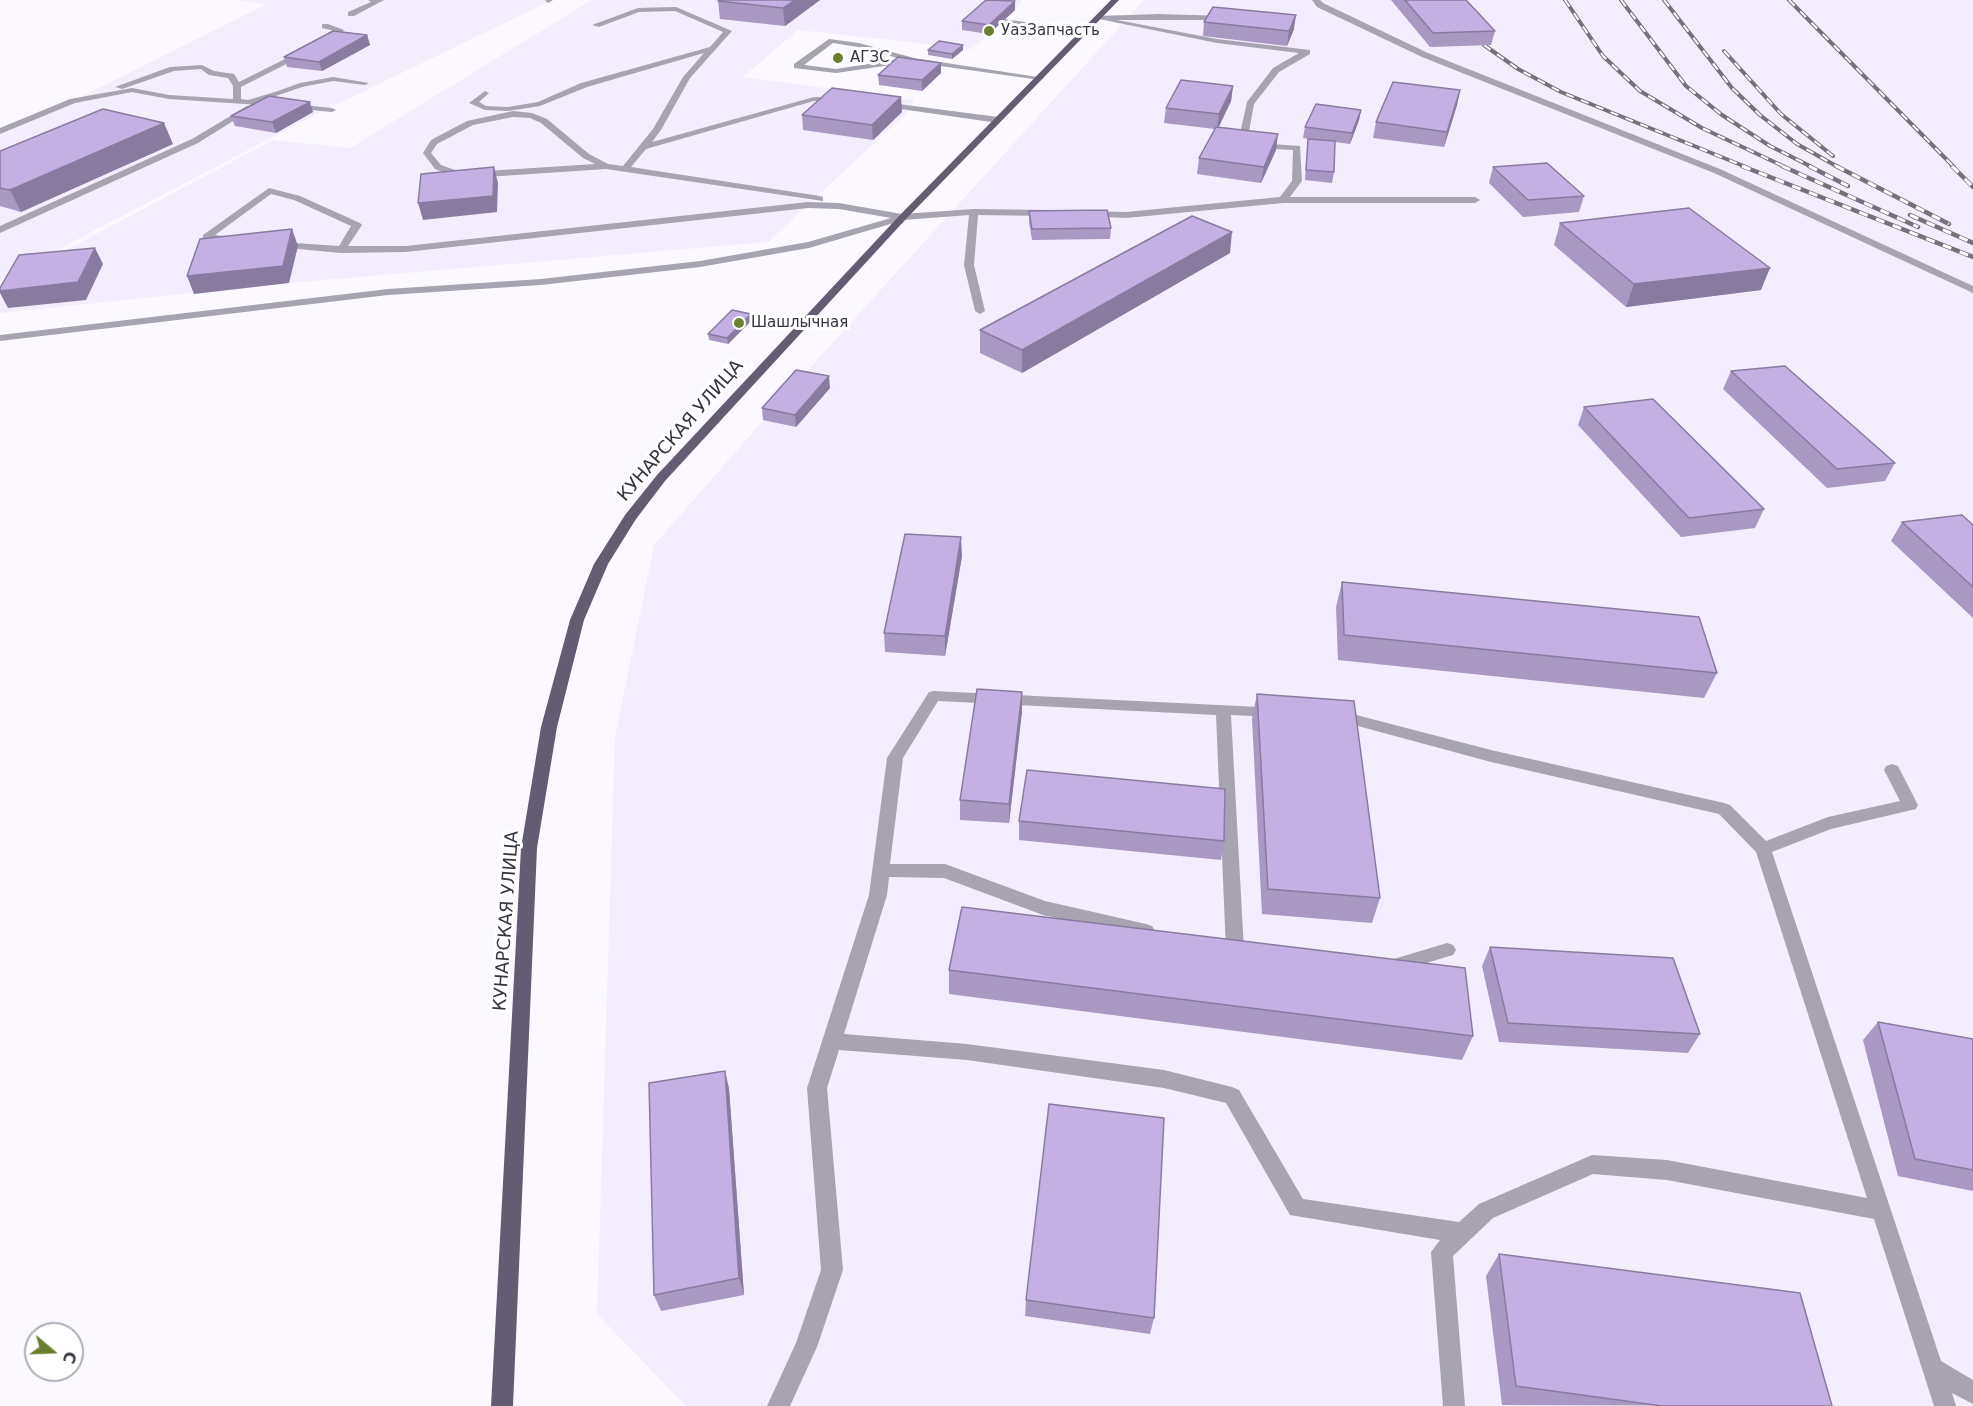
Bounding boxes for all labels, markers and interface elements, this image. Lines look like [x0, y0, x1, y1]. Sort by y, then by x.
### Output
place label: УазЗапчасть [1001, 22, 1100, 40]
marker: УазЗапчасть [982, 24, 996, 38]
place label: АГЗС [850, 49, 889, 67]
marker: АГЗС [831, 51, 845, 65]
place label: Шашлычная [751, 314, 848, 332]
marker: Шашлычная [732, 316, 746, 330]
street label: КУНАРСКАЯ УЛИЦА [614, 356, 748, 506]
street label: КУНАРСКАЯ УЛИЦА [490, 830, 524, 1012]
north arrow [24, 1322, 84, 1382]
text: С [59, 1349, 80, 1366]

